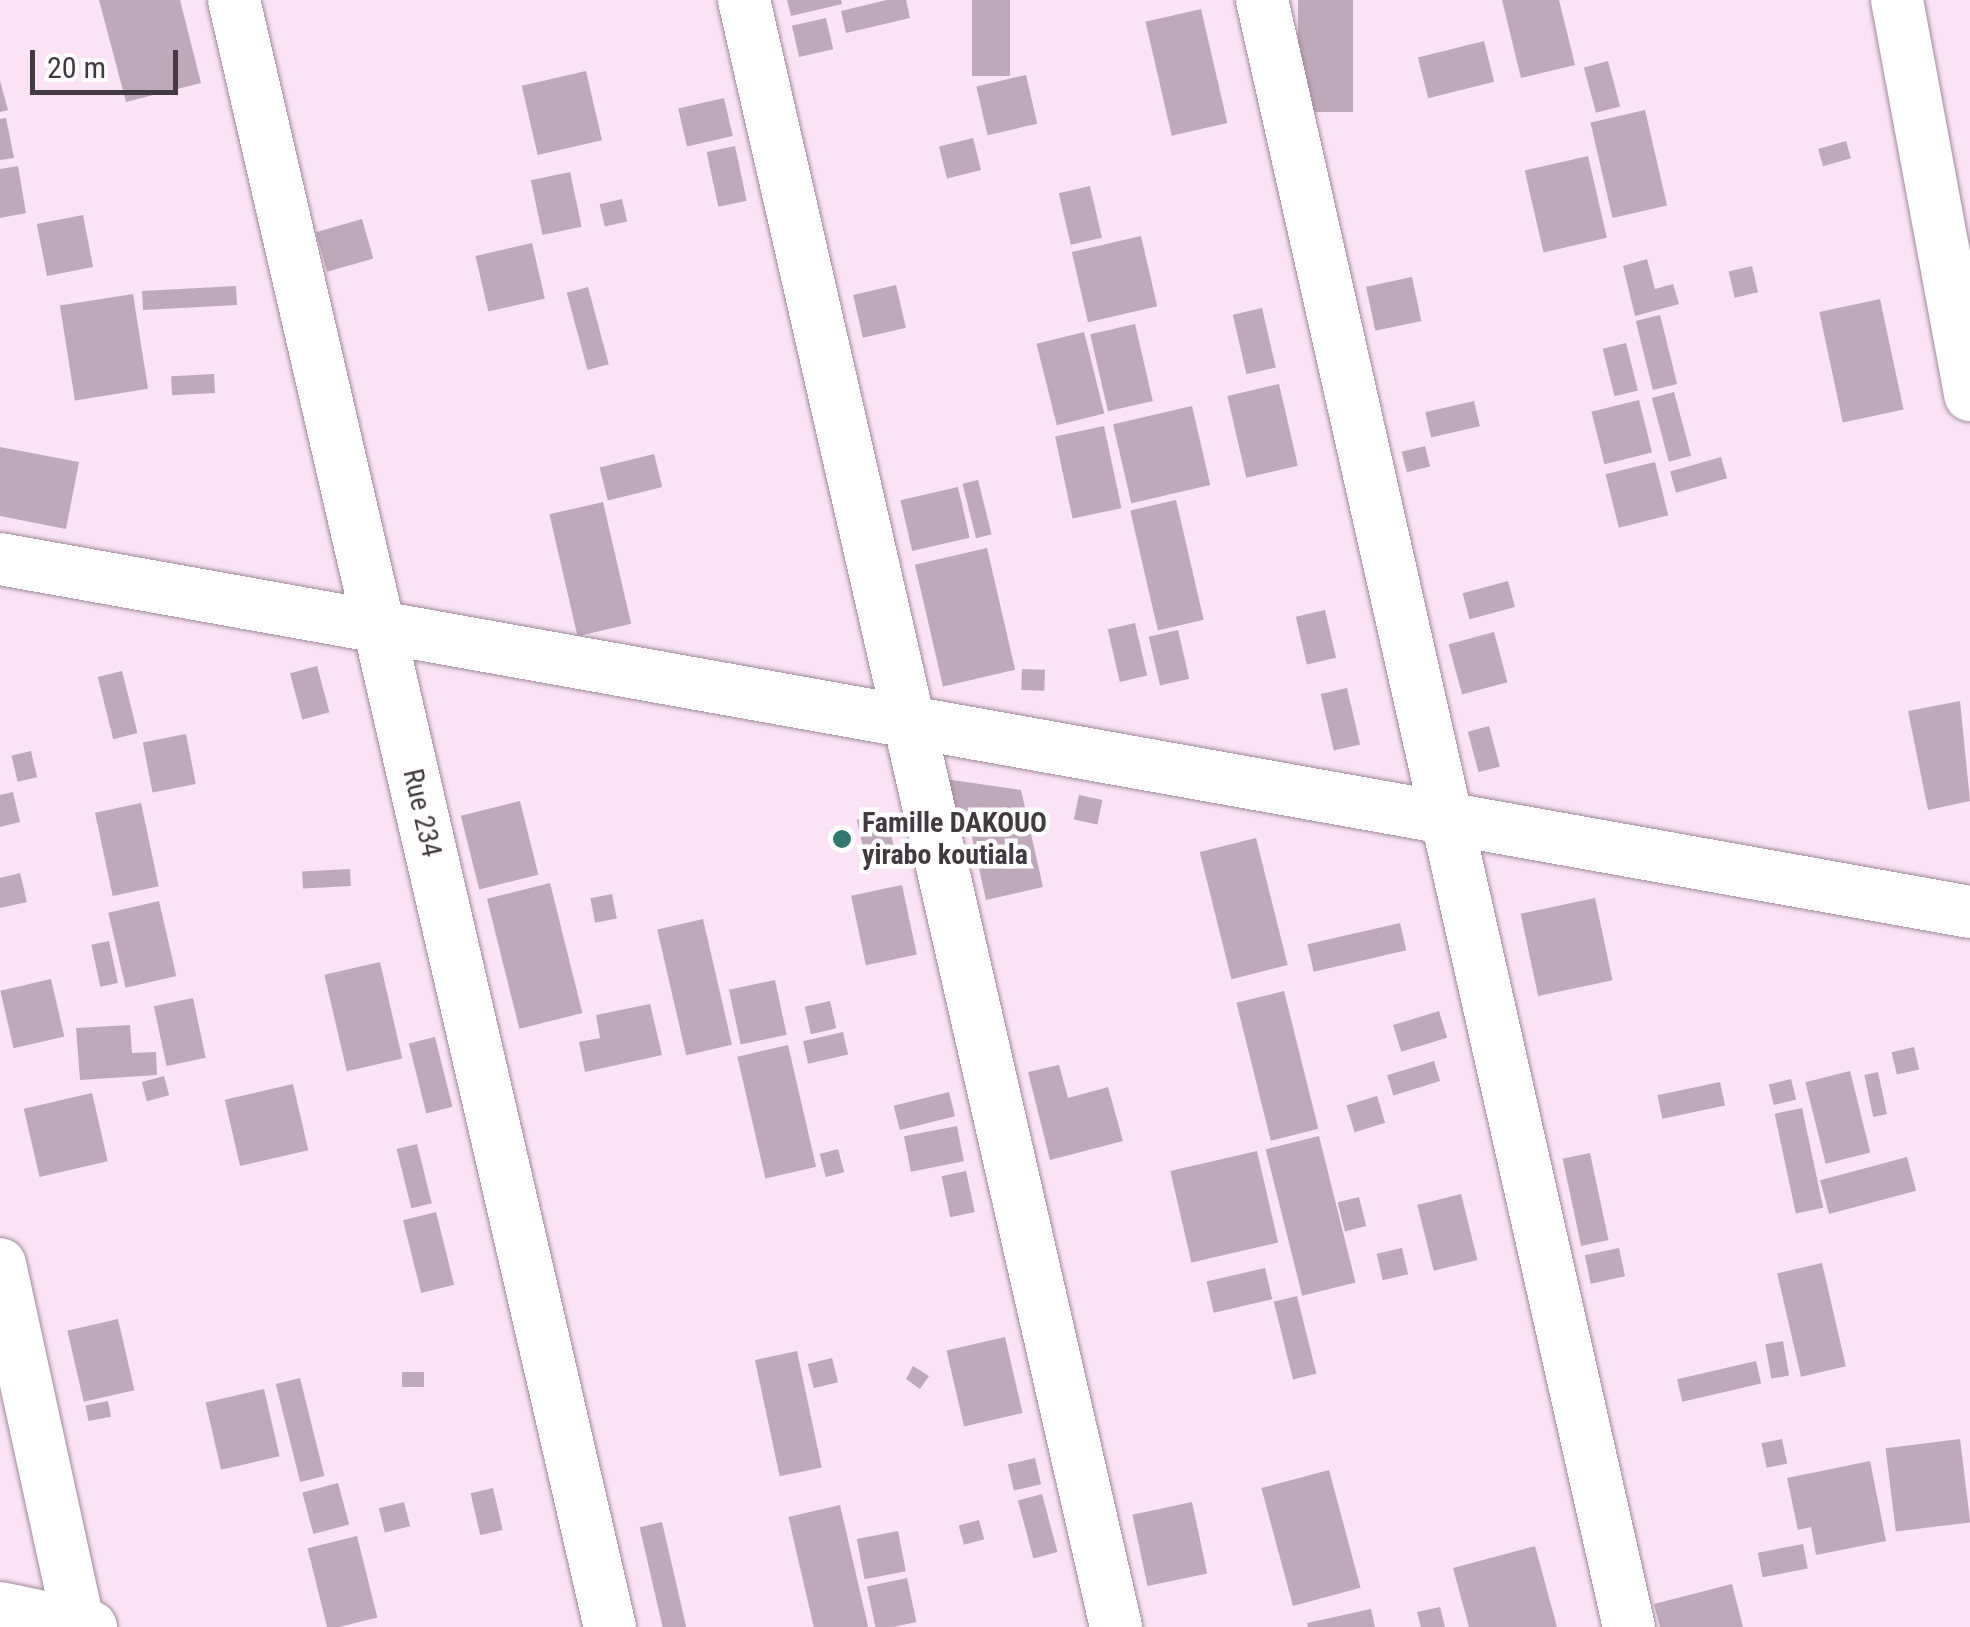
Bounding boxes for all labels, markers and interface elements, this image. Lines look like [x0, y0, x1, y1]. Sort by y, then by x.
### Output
scale bar [35, 30, 182, 92]
text: 20 m [47, 50, 106, 85]
street label: Rue 234 [396, 766, 448, 860]
place label: Famille DAKOUO yirabo koutiala [862, 806, 1047, 872]
marker: Famille DAKOUO yirabo koutiala [831, 828, 853, 850]

